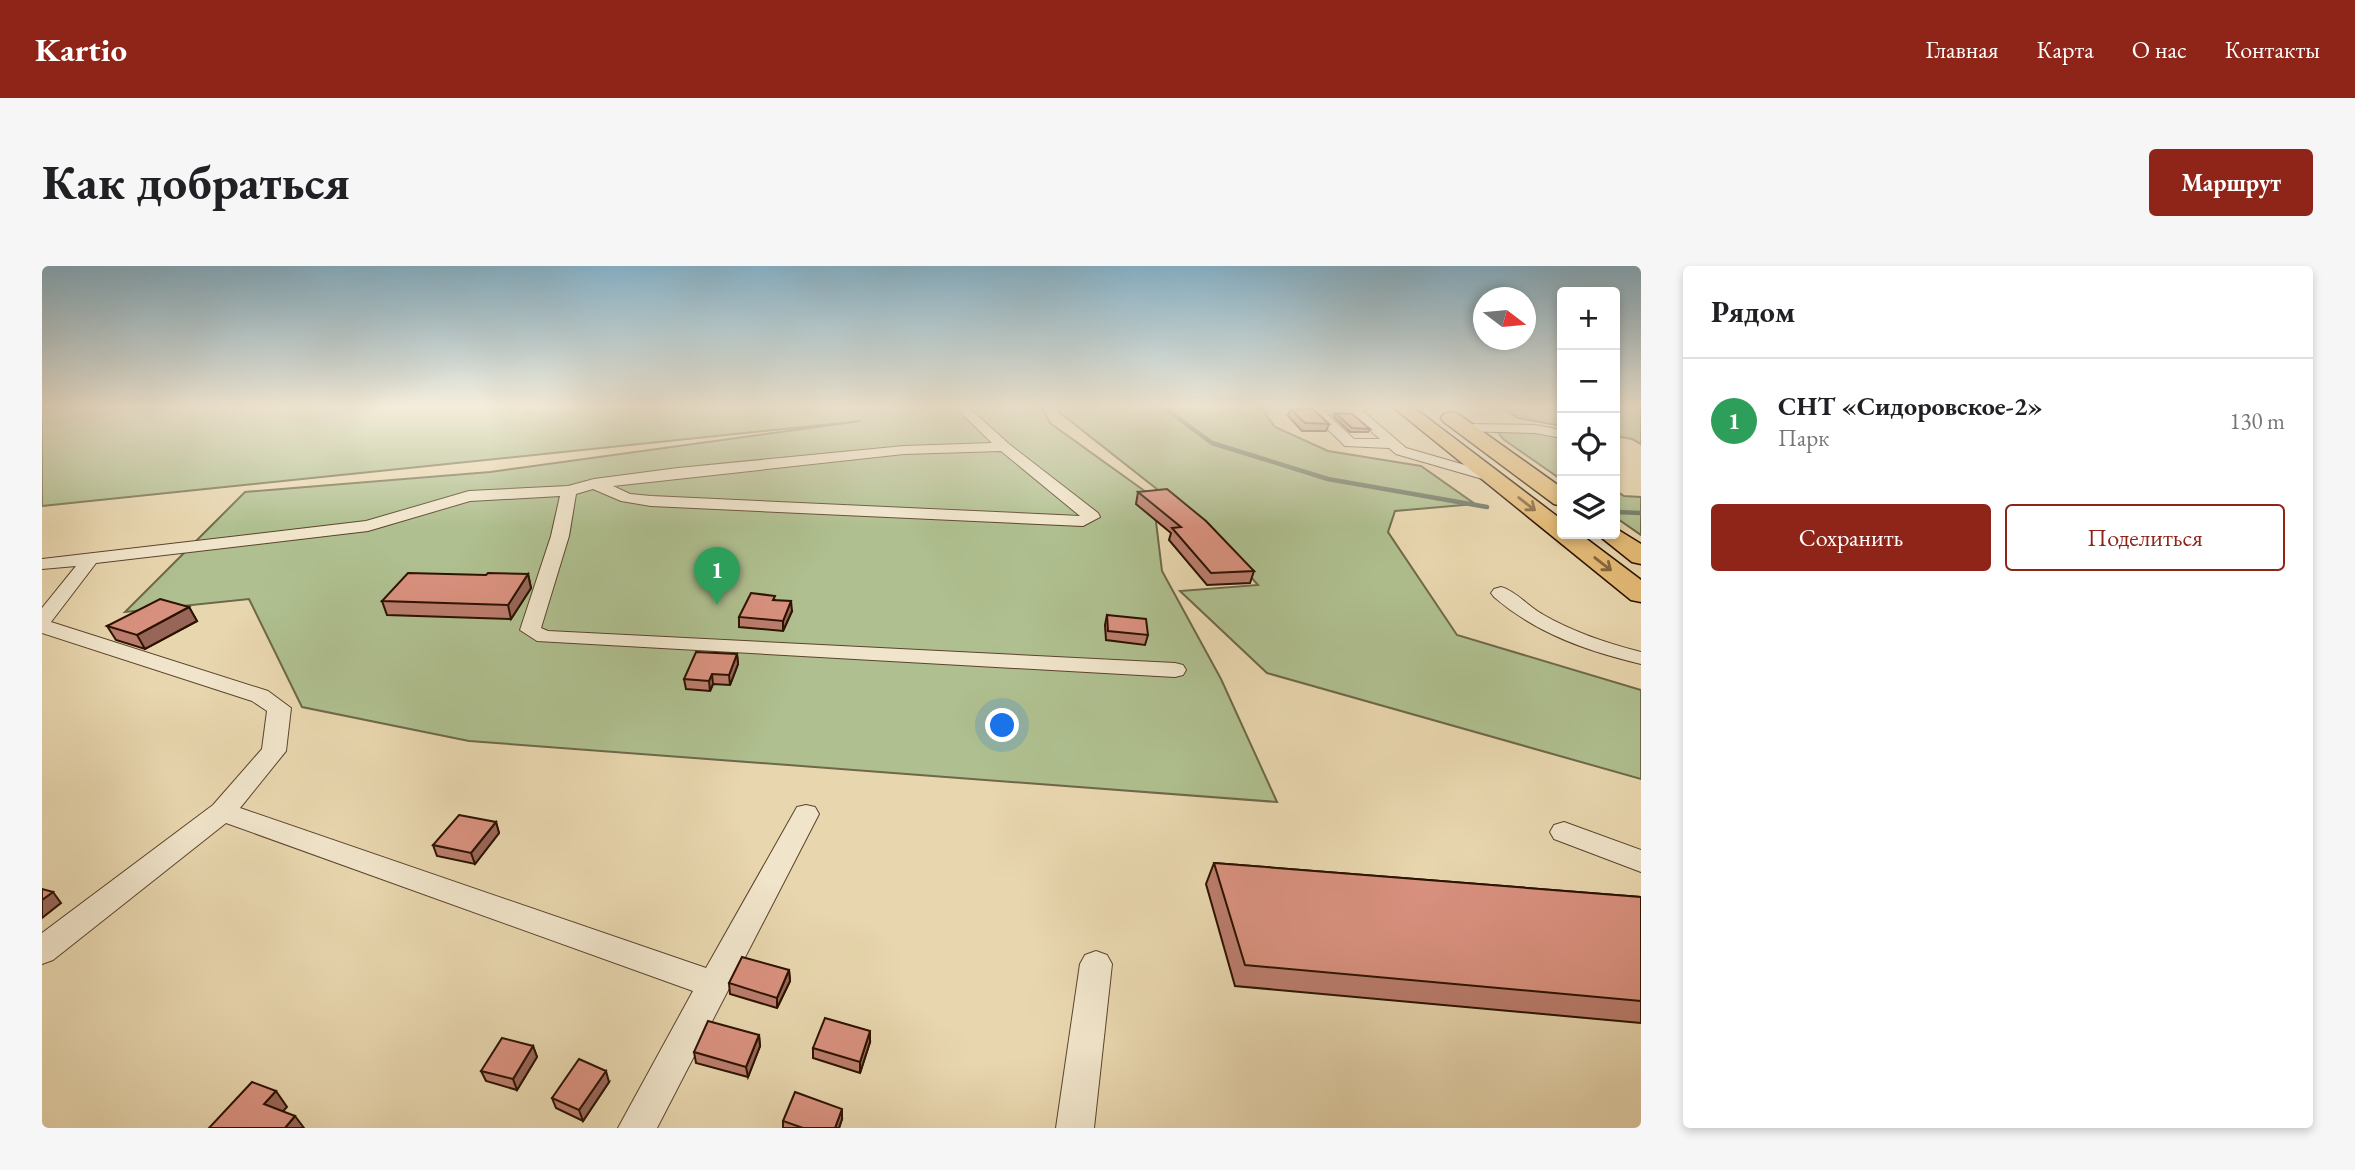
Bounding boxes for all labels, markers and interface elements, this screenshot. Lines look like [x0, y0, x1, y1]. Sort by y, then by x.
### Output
text: Kartio [35, 28, 127, 71]
text: Главная [1925, 34, 1999, 65]
text: Карта [2037, 34, 2094, 65]
text: О нас [2132, 34, 2187, 65]
text: Контакты [2225, 34, 2320, 65]
button: Маршрут [2149, 149, 2313, 216]
text: Как добраться [42, 150, 350, 214]
north arrow [1473, 287, 1536, 350]
map controls [1557, 287, 1620, 539]
button: + [1557, 287, 1620, 350]
text: Рядом [1711, 292, 1795, 331]
button: − [1557, 350, 1620, 413]
text: СНТ «Сидоровское-2» [1778, 389, 2043, 423]
text: 1 [1728, 406, 1740, 436]
text: 130 m [2229, 406, 2285, 436]
button: locate [1557, 413, 1620, 476]
text: Парк [1778, 423, 1829, 453]
button: layers [1557, 476, 1620, 539]
one-way arrow [1517, 497, 1535, 512]
button: Сохранить [1711, 504, 1991, 571]
button: Поделиться [2005, 504, 2285, 571]
pin: 1 [694, 547, 740, 605]
one-way arrow [1593, 556, 1611, 571]
your location [985, 708, 1019, 742]

